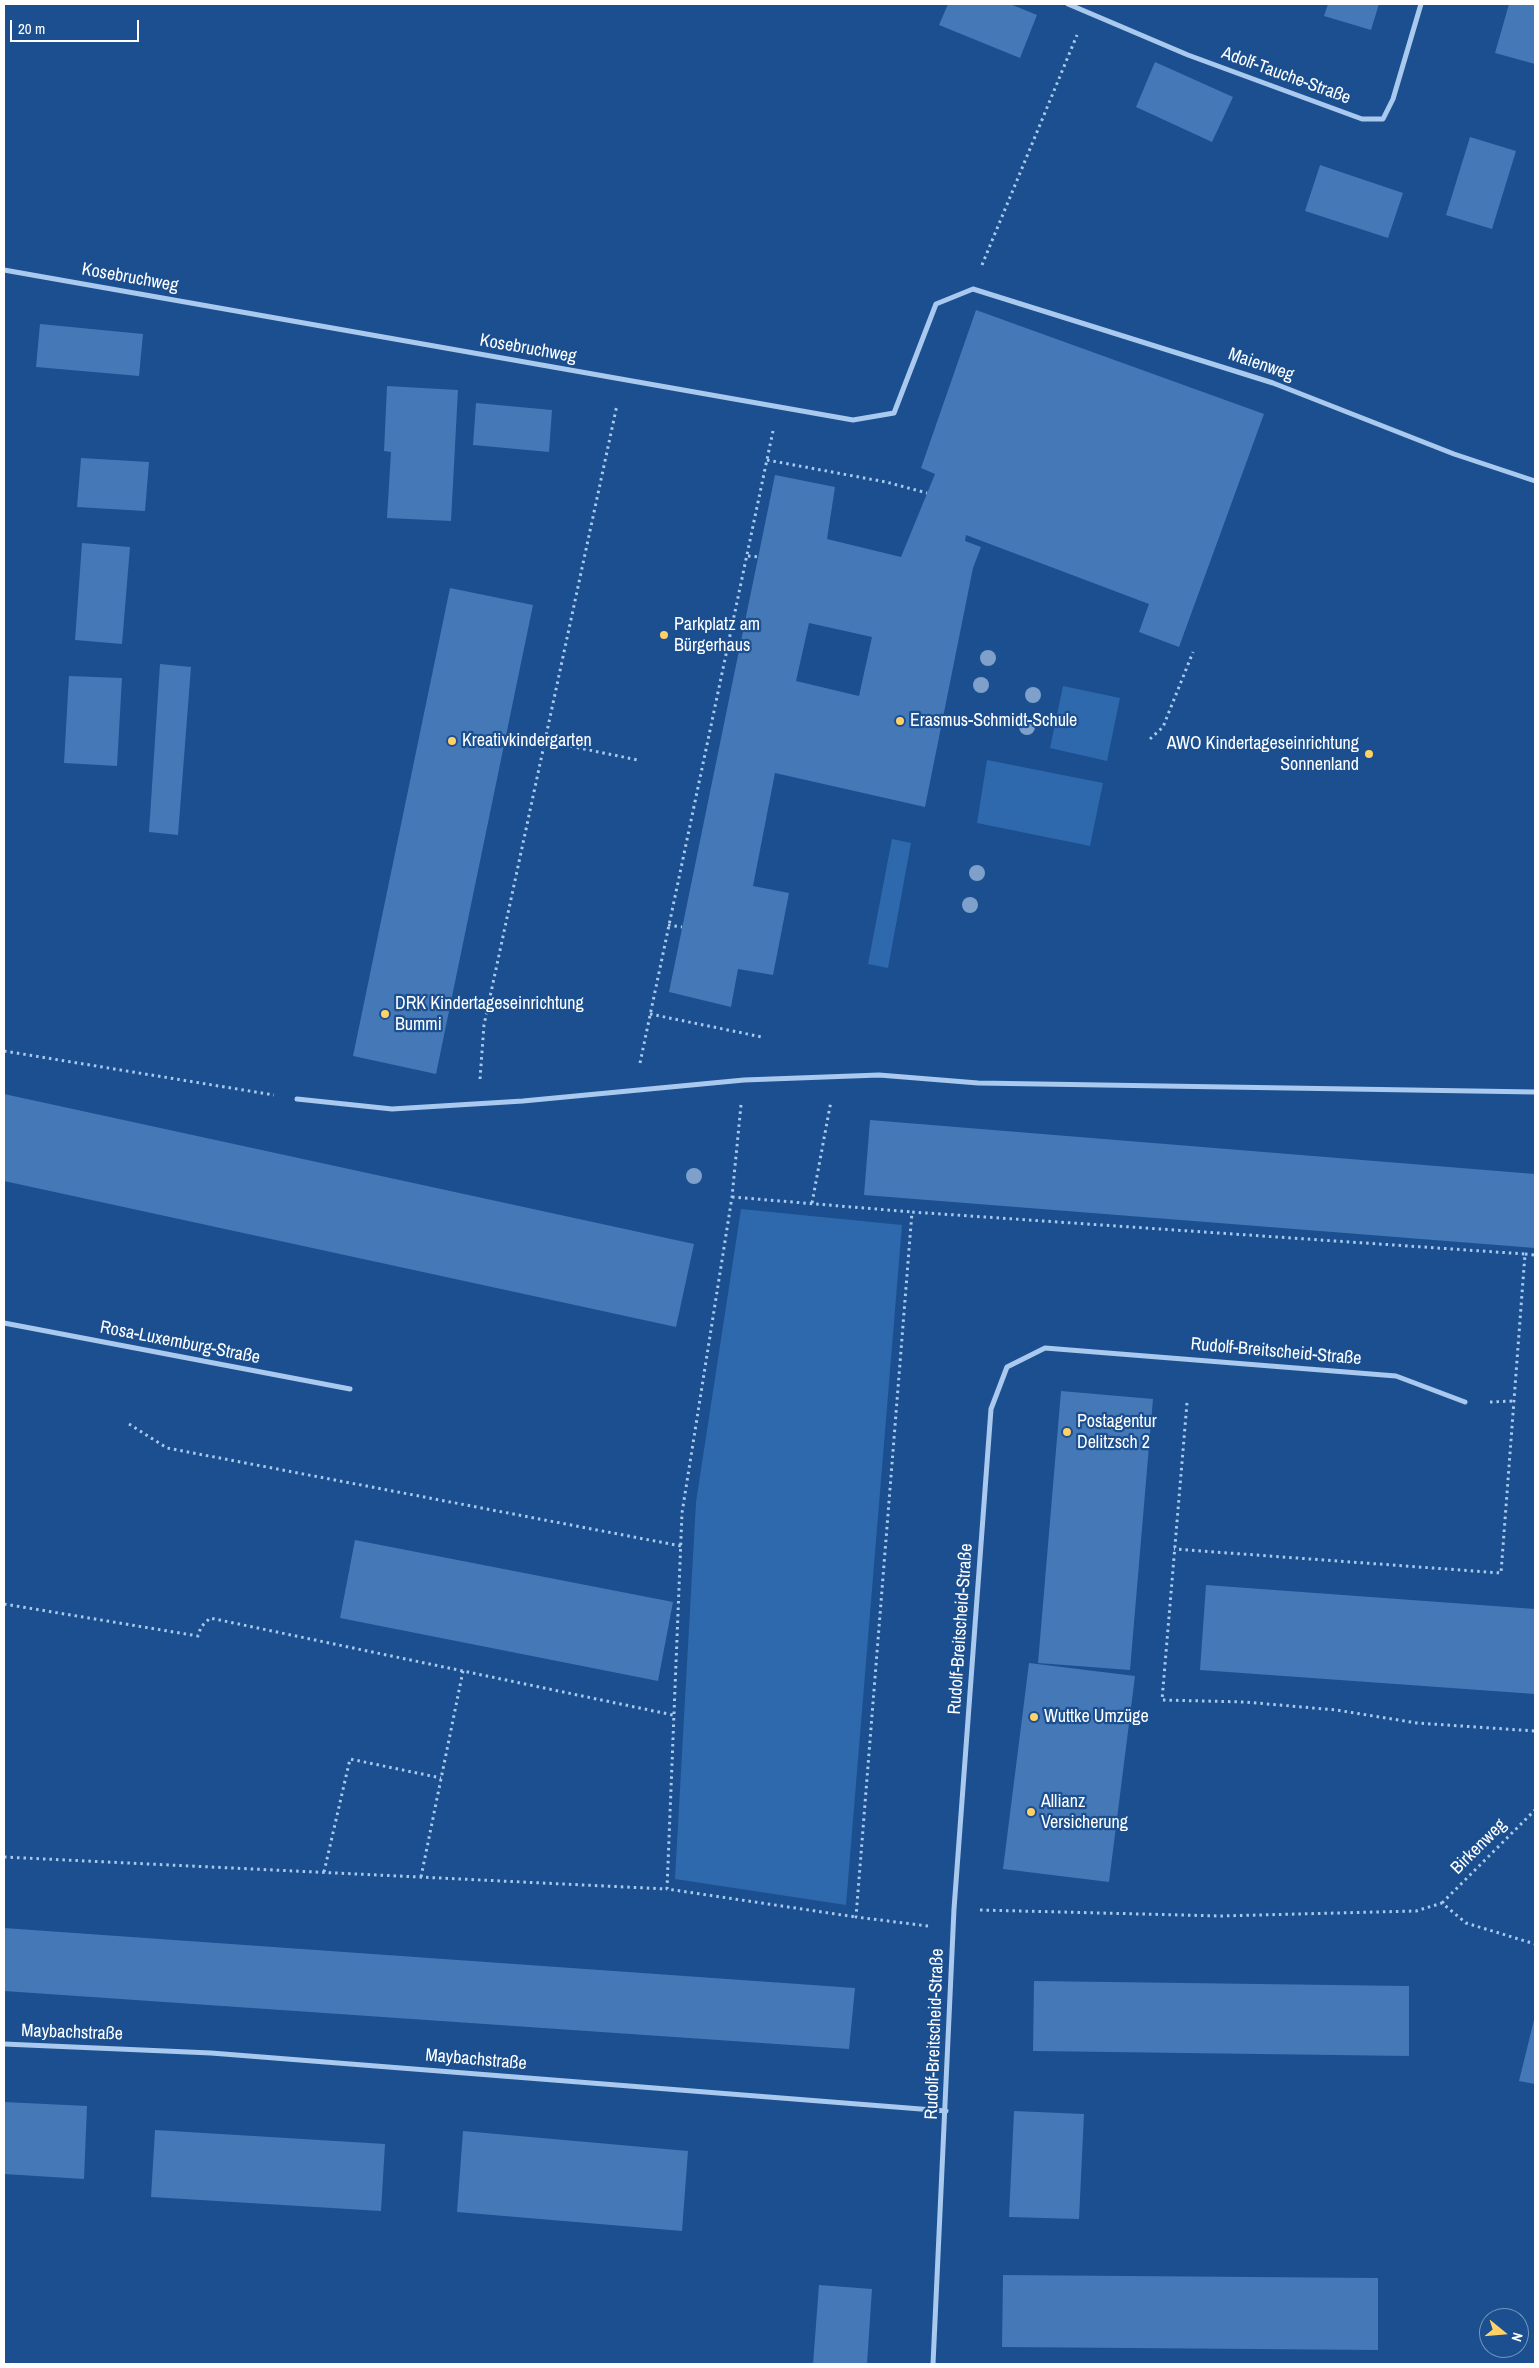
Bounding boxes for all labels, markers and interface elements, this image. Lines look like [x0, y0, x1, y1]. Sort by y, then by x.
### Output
scale bar [12, 10, 141, 42]
text: 20 m [18, 18, 45, 39]
street label: Adolf-Tauche-Straße [1219, 43, 1353, 109]
street label: Kosebruchweg [80, 259, 180, 297]
street label: Kosebruchweg [478, 330, 578, 368]
street label: Maienweg [1225, 344, 1297, 386]
place label: Parkplatz am Bürgerhaus [674, 614, 760, 656]
marker: Parkplatz am Bürgerhaus [658, 629, 670, 641]
place label: Erasmus-Schmidt-Schule [910, 710, 1077, 732]
marker: Erasmus-Schmidt-Schule [894, 715, 906, 727]
place label: Kreativkindergarten [462, 730, 592, 752]
place label: AWO Kindertageseinrichtung Sonnenland [1167, 733, 1359, 776]
marker: Kreativkindergarten [446, 735, 458, 747]
marker: AWO Kindertageseinrichtung Sonnenland [1363, 748, 1375, 760]
place label: DRK Kindertageseinrichtung Bummi [395, 993, 584, 1036]
marker: DRK Kindertageseinrichtung Bummi [379, 1008, 391, 1020]
street label: Rosa-Luxemburg-Straße [98, 1317, 262, 1369]
street label: Rudolf-Breitscheid-Straße [1190, 1334, 1362, 1370]
place label: Postagentur Delitzsch 2 [1077, 1411, 1157, 1454]
marker: Postagentur Delitzsch 2 [1061, 1426, 1073, 1438]
street label: Rudolf-Breitscheid-Straße [944, 1543, 978, 1715]
place label: Wuttke Umzüge [1044, 1706, 1149, 1728]
marker: Wuttke Umzüge [1028, 1711, 1040, 1723]
place label: Allianz Versicherung [1041, 1791, 1128, 1834]
marker: Allianz Versicherung [1025, 1806, 1037, 1818]
street label: Birkenweg [1447, 1815, 1511, 1879]
street label: Rudolf-Breitscheid-Straße [921, 1948, 949, 2120]
street label: Maybachstraße [21, 2020, 123, 2046]
street label: Maybachstraße [424, 2045, 528, 2075]
north arrow [1479, 2308, 1529, 2358]
text: N [1508, 2330, 1527, 2344]

